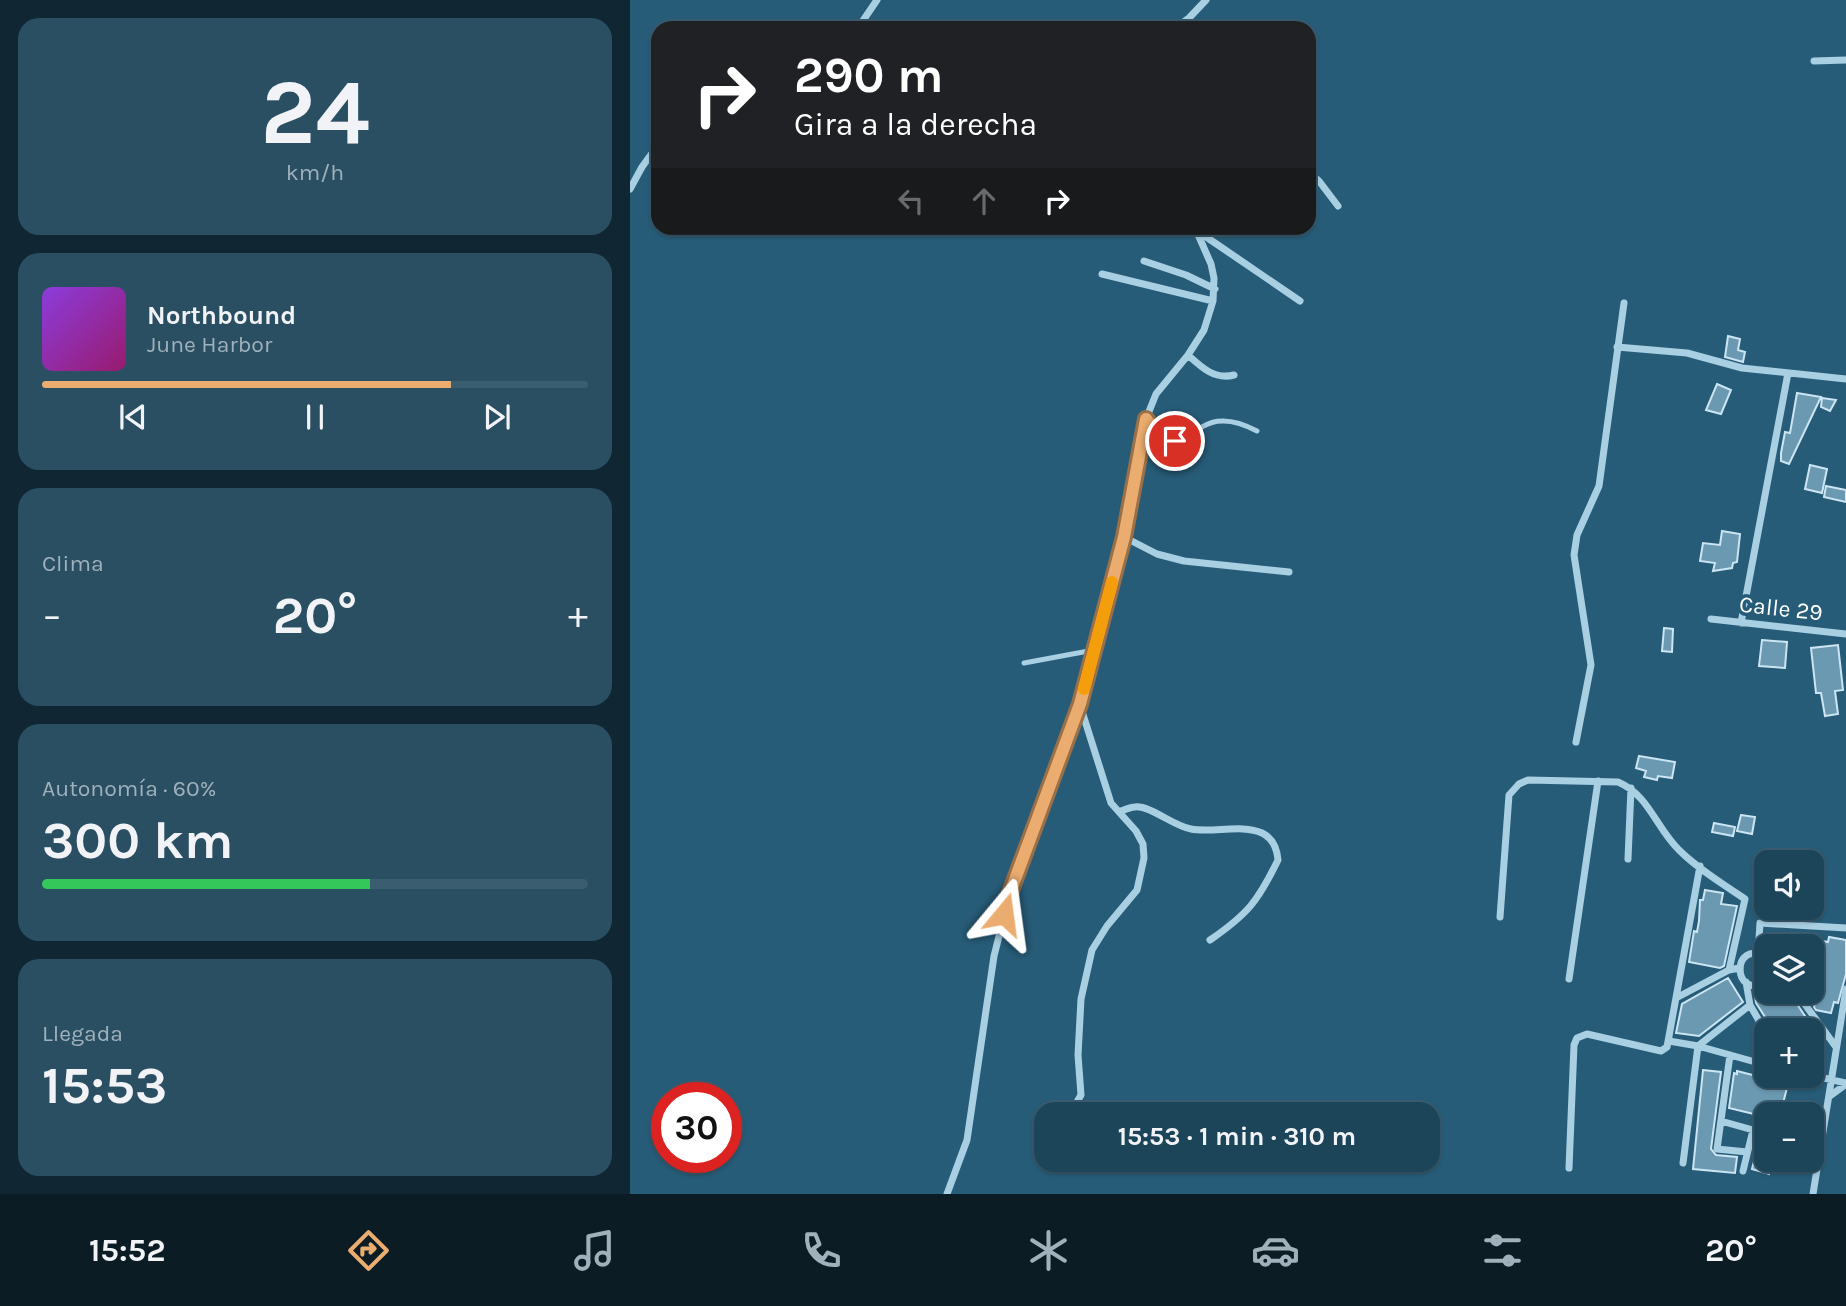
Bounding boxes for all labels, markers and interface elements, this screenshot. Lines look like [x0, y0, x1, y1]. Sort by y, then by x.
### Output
text: 290 m [794, 47, 943, 104]
icon: right [679, 49, 770, 140]
text: 24 [260, 60, 370, 166]
text: Gira a la derecha [794, 106, 1037, 143]
text: km/h [286, 159, 344, 186]
icon: left [892, 182, 930, 220]
icon: ahead [965, 182, 1003, 220]
icon: right [1038, 182, 1076, 220]
text: Northbound [147, 300, 296, 331]
text: June Harbor [147, 331, 272, 358]
icon: previous [114, 398, 152, 436]
icon: pause [296, 398, 334, 436]
icon: next [478, 398, 516, 436]
pin [1145, 411, 1205, 471]
icon: arrive [1156, 422, 1194, 460]
text: Clima [42, 550, 104, 577]
text: 20° [273, 585, 357, 646]
street label: Calle 29 [1738, 591, 1824, 626]
text: − [42, 593, 62, 638]
text: + [568, 593, 588, 638]
text: Autonomía · 60% [42, 775, 216, 802]
text: 300 km [42, 810, 233, 871]
map controls [1754, 850, 1824, 1172]
button: sound [1754, 850, 1824, 920]
position arrow [967, 877, 1041, 951]
button: layers [1754, 934, 1824, 1004]
button: + [1754, 1018, 1824, 1088]
text: Llegada [42, 1020, 123, 1047]
text: 15:53 [42, 1055, 167, 1116]
speed limit sign: 30 [651, 1082, 742, 1173]
button: − [1754, 1102, 1824, 1172]
text: 15:53 · 1 min · 310 m [1118, 1121, 1356, 1152]
icon: directions [344, 1226, 393, 1275]
icon: music [570, 1226, 619, 1275]
icon: phone [797, 1226, 846, 1275]
icon: climate [1024, 1226, 1073, 1275]
icon: car [1251, 1226, 1300, 1275]
icon: filters [1478, 1226, 1527, 1275]
text: 15:52 [89, 1232, 166, 1269]
text: 20° [1705, 1232, 1757, 1269]

